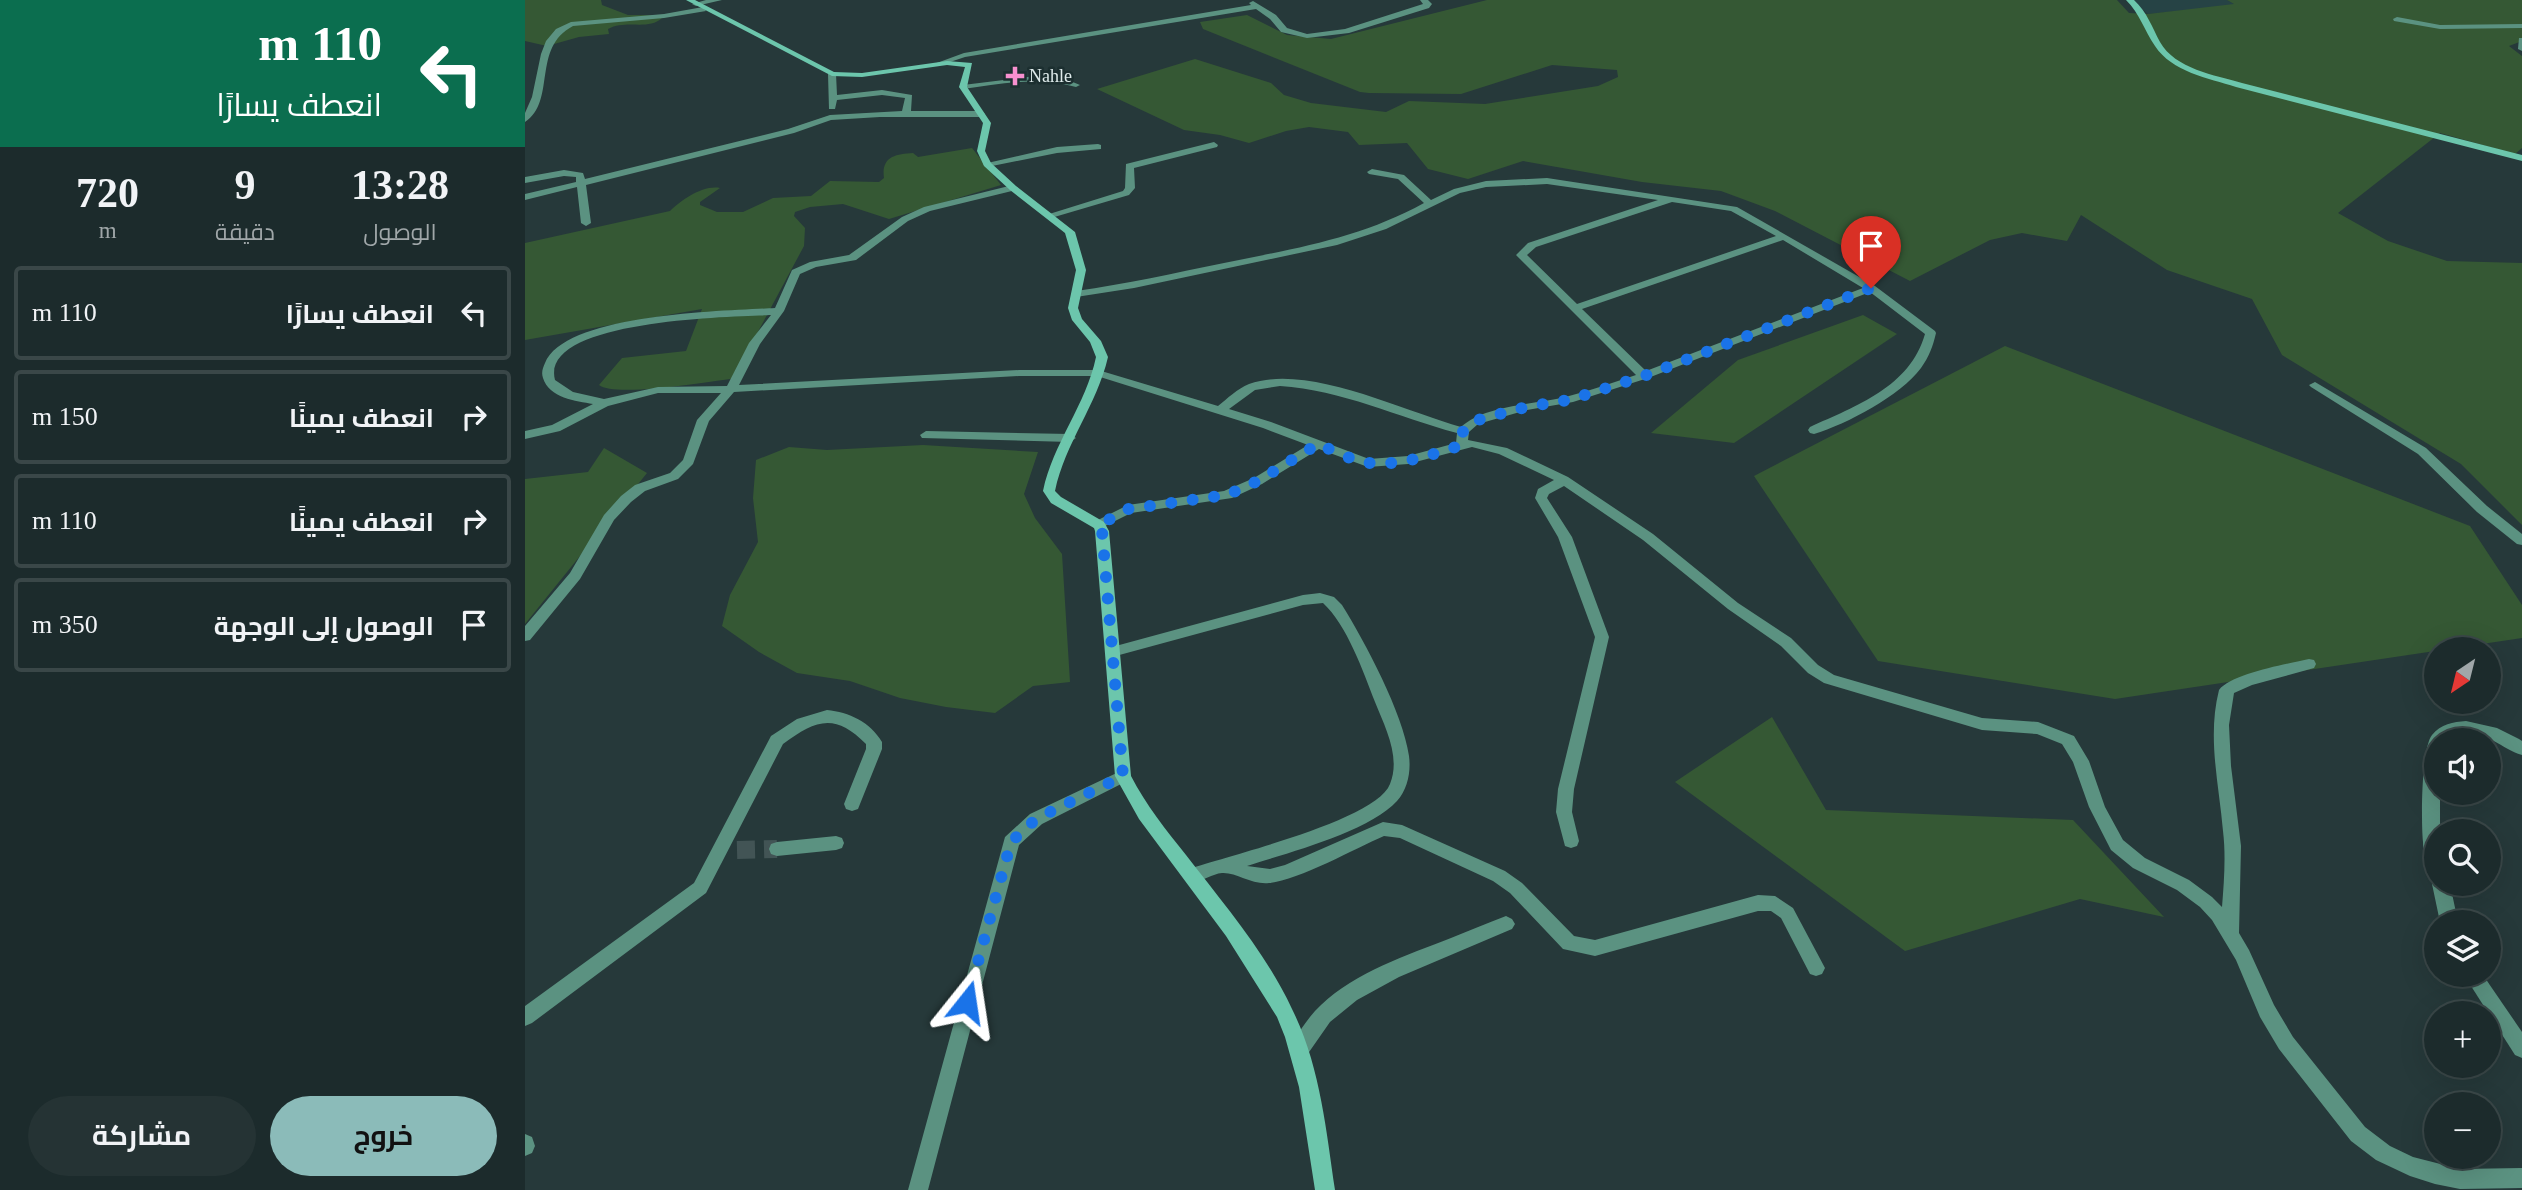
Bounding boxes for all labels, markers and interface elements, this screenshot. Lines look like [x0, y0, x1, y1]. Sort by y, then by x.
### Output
text: 110 m [258, 16, 382, 71]
icon: left [406, 28, 497, 119]
place label: Nahle [1029, 66, 1072, 86]
marker: Nahle [1007, 68, 1023, 84]
text: انعطف يسارًا [216, 87, 382, 123]
text: 9 [235, 162, 256, 208]
text: 13:28 [351, 162, 449, 208]
text: 720 [76, 170, 139, 216]
pin [1841, 216, 1901, 288]
text: m [99, 218, 117, 243]
text: دقيقة [215, 220, 275, 245]
text: الوصول [363, 220, 437, 245]
icon: arrive [1852, 227, 1890, 265]
icon: left [455, 294, 493, 332]
text: 110 m [32, 298, 97, 327]
text: انعطف يسارًا [286, 300, 434, 329]
icon: right [455, 398, 493, 436]
text: 150 m [32, 402, 98, 431]
text: انعطف يمينًا [289, 404, 434, 433]
icon: right [455, 502, 493, 540]
text: 110 m [32, 506, 97, 535]
text: انعطف يمينًا [289, 508, 434, 537]
icon: arrive [455, 606, 493, 644]
text: 350 m [32, 610, 98, 639]
text: الوصول إلى الوجهة [214, 612, 434, 641]
north arrow [2424, 637, 2501, 714]
map controls [2424, 637, 2501, 1169]
button: sound [2424, 728, 2501, 805]
button: search [2424, 819, 2501, 896]
button: layers [2424, 910, 2501, 987]
position arrow [930, 965, 1004, 1039]
button: + [2424, 1001, 2501, 1078]
button: − [2424, 1092, 2501, 1169]
button: مشاركة [28, 1096, 256, 1176]
button: خروج [270, 1096, 497, 1176]

